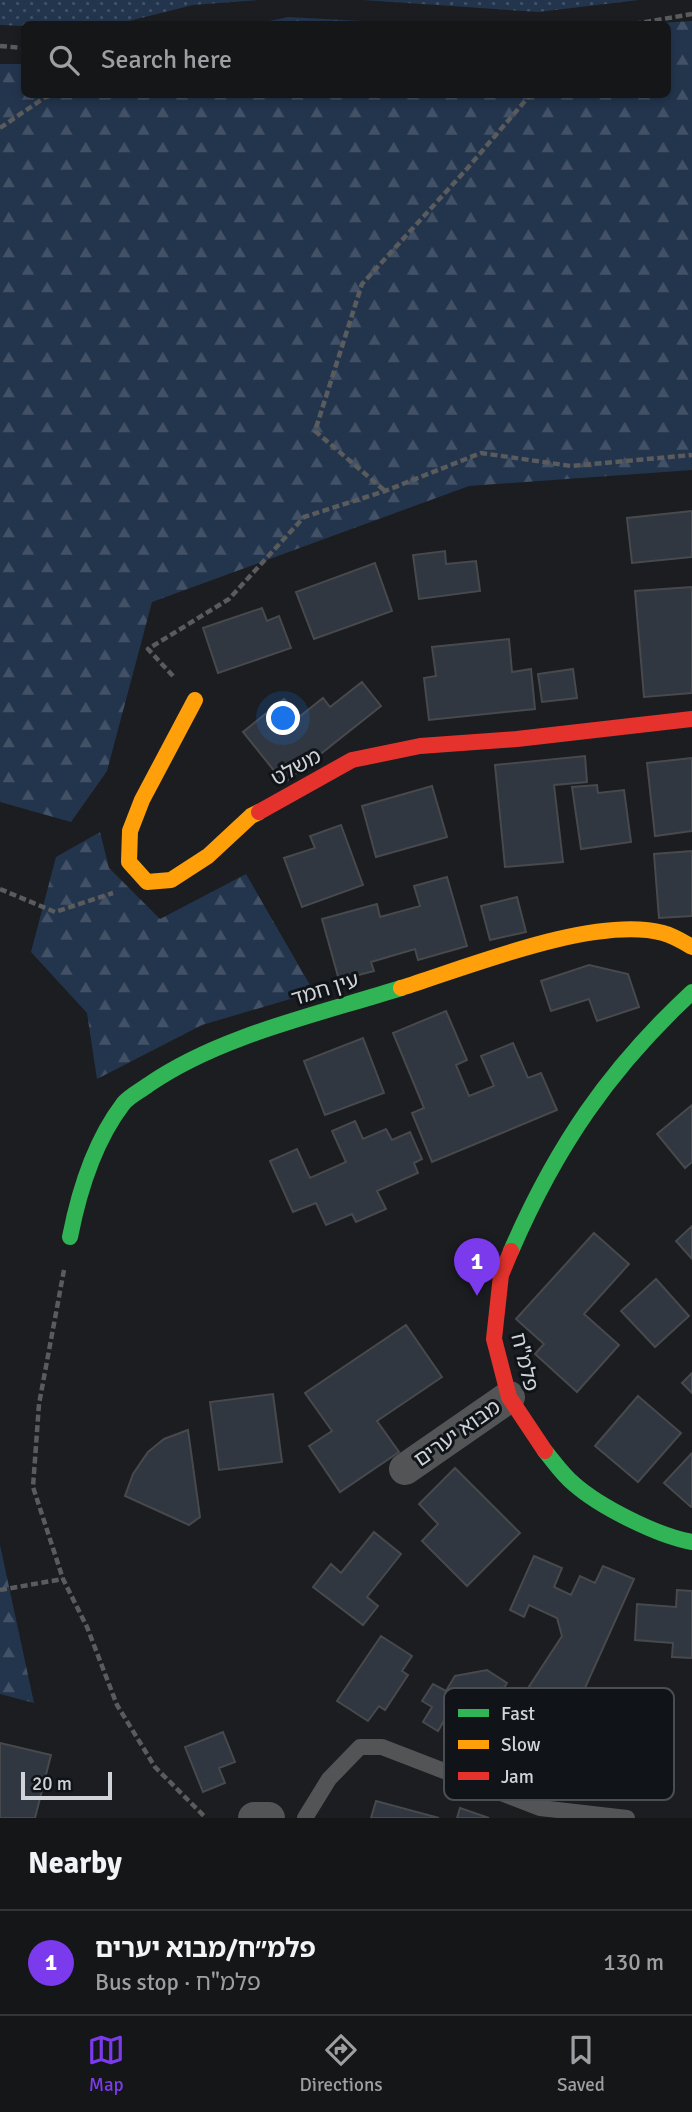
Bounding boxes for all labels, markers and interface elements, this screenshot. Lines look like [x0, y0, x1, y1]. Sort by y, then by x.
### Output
search box [21, 21, 671, 98]
icon: search [45, 41, 83, 79]
text: Search here [101, 44, 232, 76]
your location [266, 701, 300, 735]
street label: משלט [266, 743, 326, 791]
street label: עין חמד [288, 966, 362, 1012]
pin: 1 [454, 1238, 500, 1296]
street label: פלמ"ח [505, 1330, 545, 1394]
street label: מבוא יערים [409, 1394, 505, 1472]
legend [444, 1688, 674, 1800]
text: Fast [501, 1702, 535, 1726]
text: Slow [501, 1733, 541, 1757]
text: Jam [501, 1765, 534, 1789]
scale bar [21, 1769, 112, 1801]
text: 20 m [32, 1772, 72, 1796]
text: Nearby [28, 1845, 122, 1882]
text: פלמ״ח/מבוא יערים [95, 1933, 316, 1965]
text: 1 [45, 1948, 57, 1977]
text: 130 m [603, 1948, 664, 1977]
text: Bus stop · פלמ"ח [95, 1968, 261, 1997]
tab: Map [87, 2031, 125, 2097]
tab: Directions [300, 2031, 383, 2097]
tab: Saved [557, 2031, 605, 2097]

